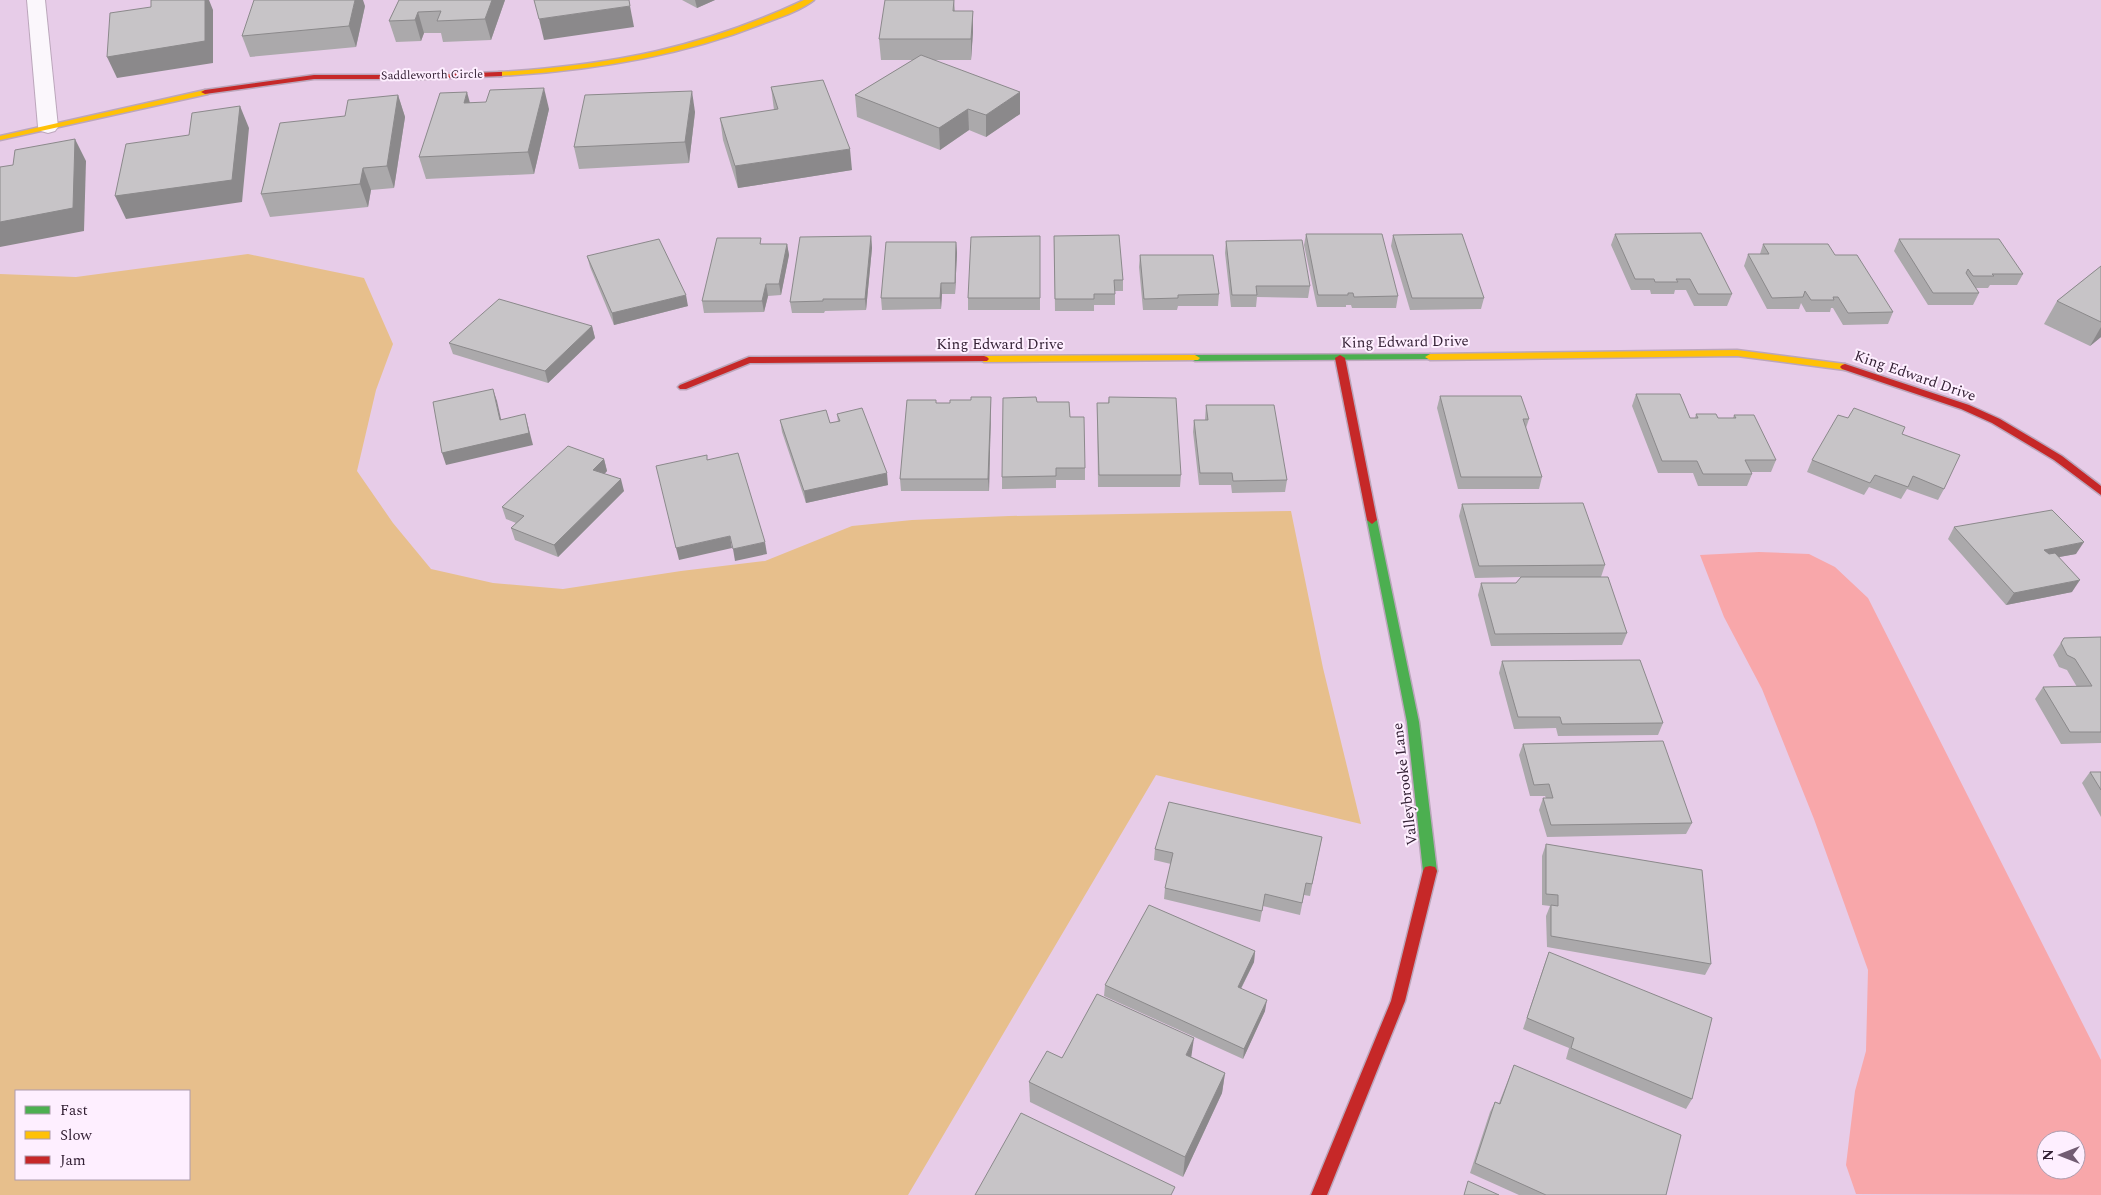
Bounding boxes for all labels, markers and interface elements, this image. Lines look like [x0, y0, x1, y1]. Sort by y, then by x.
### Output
street label: Saddleworth Circle [381, 65, 483, 85]
street label: King Edward Drive [1341, 329, 1469, 355]
street label: King Edward Drive [936, 333, 1064, 356]
street label: King Edward Drive [1851, 344, 1979, 408]
street label: Valleybrooke Lane [1386, 721, 1424, 847]
legend [15, 1090, 190, 1180]
text: Fast [60, 1099, 88, 1122]
text: Slow [60, 1124, 92, 1147]
north arrow [2036, 1130, 2086, 1180]
text: Jam [60, 1149, 86, 1172]
text: N [2038, 1149, 2059, 1161]

